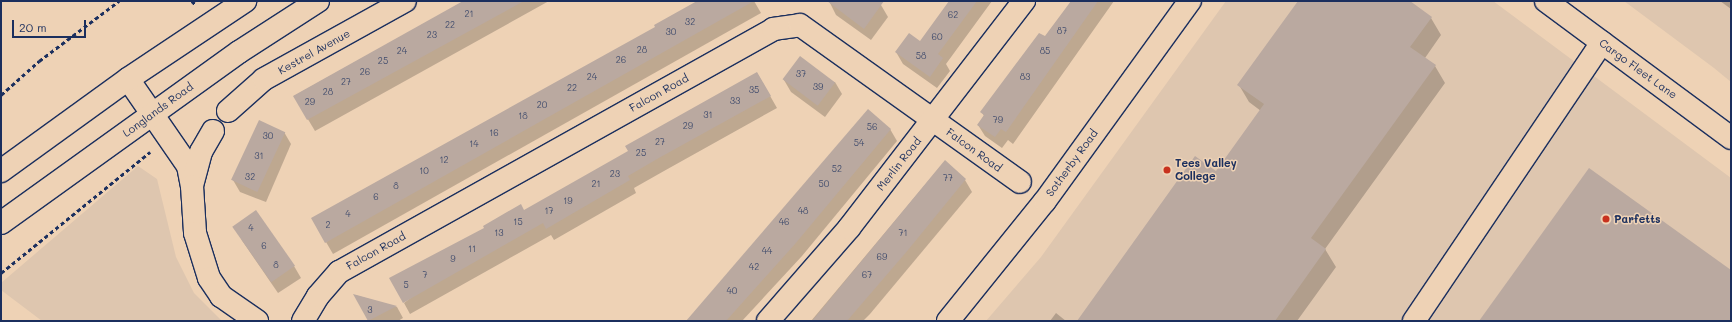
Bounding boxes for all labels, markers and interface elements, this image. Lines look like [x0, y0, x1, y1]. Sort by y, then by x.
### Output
house number: 21 [464, 9, 474, 19]
house number: 62 [948, 10, 958, 20]
scale bar [14, 12, 88, 38]
house number: 32 [685, 17, 695, 27]
text: 20 m [19, 19, 47, 35]
house number: 22 [445, 20, 455, 30]
house number: 87 [1057, 26, 1067, 36]
street label: Kestrel Avenue [276, 27, 352, 77]
house number: 30 [666, 27, 676, 37]
house number: 23 [427, 30, 437, 40]
house number: 60 [932, 32, 942, 42]
street label: Cargo Fleet Lane [1596, 36, 1680, 102]
house number: 28 [637, 45, 647, 55]
house number: 24 [397, 46, 407, 56]
house number: 85 [1040, 46, 1050, 56]
house number: 58 [916, 51, 926, 61]
house number: 26 [616, 55, 626, 65]
house number: 25 [378, 56, 388, 66]
house number: 26 [360, 67, 370, 77]
house number: 37 [796, 69, 806, 79]
street label: Falcon Road [627, 71, 691, 115]
house number: 24 [587, 72, 597, 82]
house number: 83 [1020, 72, 1030, 82]
house number: 27 [341, 77, 351, 87]
street label: Longlands Road [120, 80, 196, 140]
house number: 39 [813, 82, 823, 92]
house number: 22 [567, 83, 577, 93]
house number: 35 [749, 85, 759, 95]
house number: 28 [323, 87, 333, 97]
house number: 33 [730, 96, 740, 106]
house number: 29 [305, 97, 315, 107]
house number: 20 [537, 100, 547, 110]
house number: 31 [703, 110, 713, 120]
house number: 18 [518, 111, 528, 121]
house number: 79 [993, 115, 1003, 125]
house number: 29 [683, 121, 693, 131]
house number: 56 [867, 122, 877, 132]
street label: Falcon Road [944, 125, 1004, 175]
street label: Sotherby Road [1043, 127, 1101, 199]
house number: 16 [489, 128, 499, 138]
house number: 30 [263, 131, 273, 141]
street label: Merlin Road [874, 135, 924, 193]
house number: 27 [655, 137, 665, 147]
house number: 54 [854, 138, 864, 148]
house number: 14 [469, 139, 479, 149]
house number: 25 [636, 148, 646, 158]
house number: 31 [254, 151, 264, 161]
house number: 12 [439, 155, 449, 165]
place label: Tees Valley College [1175, 157, 1237, 183]
house number: 52 [832, 164, 842, 174]
marker: Tees Valley College [1162, 165, 1172, 175]
house number: 10 [419, 166, 429, 176]
house number: 23 [610, 169, 620, 179]
house number: 32 [245, 172, 255, 182]
house number: 77 [943, 173, 953, 183]
house number: 21 [591, 179, 601, 189]
house number: 50 [819, 179, 829, 189]
house number: 8 [393, 181, 399, 191]
house number: 6 [373, 192, 379, 202]
house number: 19 [563, 196, 573, 206]
house number: 17 [544, 206, 554, 216]
house number: 48 [798, 206, 808, 216]
house number: 4 [345, 209, 351, 219]
place label: Parfetts [1614, 212, 1661, 226]
marker: Parfetts [1601, 214, 1611, 224]
house number: 15 [513, 217, 523, 227]
house number: 46 [779, 217, 789, 227]
house number: 2 [325, 220, 331, 230]
house number: 4 [248, 223, 254, 233]
house number: 13 [494, 228, 504, 238]
house number: 71 [898, 228, 908, 238]
street label: Falcon Road [344, 229, 408, 273]
house number: 6 [261, 241, 267, 251]
house number: 11 [468, 244, 476, 254]
house number: 44 [762, 246, 772, 256]
house number: 69 [877, 252, 887, 262]
house number: 9 [450, 254, 456, 264]
house number: 8 [273, 260, 279, 270]
house number: 42 [749, 262, 759, 272]
house number: 7 [422, 270, 428, 280]
house number: 67 [862, 270, 872, 280]
house number: 5 [403, 280, 409, 290]
house number: 40 [727, 286, 737, 296]
house number: 3 [367, 305, 373, 315]

